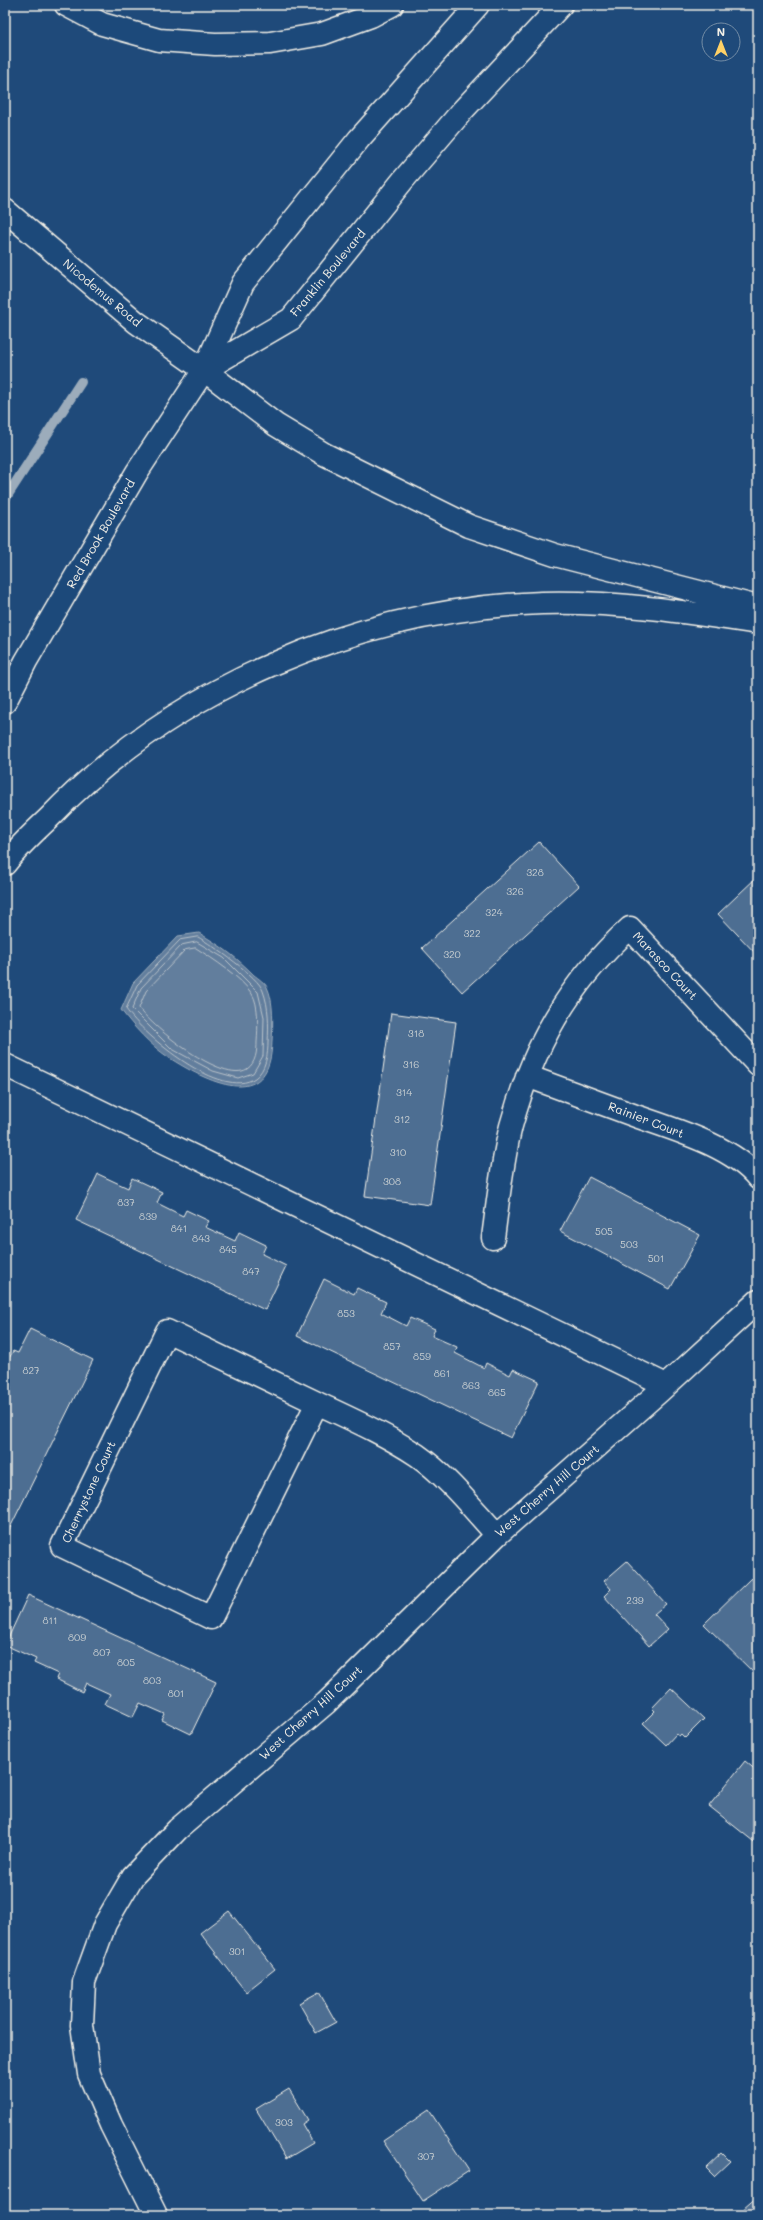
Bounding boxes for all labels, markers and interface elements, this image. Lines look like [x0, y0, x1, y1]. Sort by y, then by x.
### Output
north arrow [701, 22, 741, 62]
text: N [717, 24, 725, 39]
street label: Franklin Boulevard [286, 225, 369, 319]
street label: Nicodemus Road [60, 255, 145, 330]
street label: Red Brook Boulevard [62, 476, 138, 591]
house number: 328 [526, 865, 544, 879]
house number: 326 [506, 884, 524, 898]
house number: 324 [485, 905, 503, 919]
house number: 322 [464, 926, 481, 940]
street label: Marasco Court [630, 928, 702, 1003]
house number: 320 [443, 947, 461, 961]
house number: 318 [408, 1026, 424, 1040]
house number: 316 [403, 1057, 419, 1071]
house number: 314 [396, 1085, 412, 1099]
street label: Rainier Court [606, 1097, 687, 1141]
house number: 312 [394, 1112, 410, 1126]
house number: 310 [390, 1145, 406, 1159]
house number: 308 [383, 1174, 401, 1188]
house number: 837 [117, 1195, 135, 1209]
house number: 839 [139, 1209, 157, 1223]
house number: 841 [171, 1221, 187, 1235]
house number: 505 [595, 1224, 613, 1238]
house number: 843 [192, 1231, 210, 1245]
house number: 503 [620, 1237, 638, 1251]
house number: 845 [219, 1242, 237, 1256]
house number: 501 [648, 1251, 664, 1265]
house number: 847 [242, 1264, 260, 1278]
house number: 853 [337, 1306, 355, 1320]
house number: 857 [383, 1339, 401, 1353]
house number: 859 [413, 1349, 431, 1363]
house number: 827 [22, 1363, 40, 1377]
house number: 861 [434, 1366, 450, 1380]
house number: 863 [462, 1378, 480, 1392]
house number: 865 [488, 1385, 506, 1399]
street label: Cherrystone Court [57, 1438, 119, 1545]
street label: West Cherry Hill Court [491, 1440, 602, 1540]
house number: 239 [626, 1593, 644, 1607]
house number: 811 [43, 1613, 58, 1627]
house number: 809 [68, 1630, 86, 1644]
house number: 807 [93, 1645, 111, 1659]
house number: 805 [117, 1655, 135, 1669]
street label: West Cherry Hill Court [255, 1662, 365, 1763]
house number: 803 [143, 1673, 161, 1687]
house number: 801 [168, 1686, 184, 1700]
house number: 301 [229, 1944, 245, 1958]
house number: 303 [275, 2115, 293, 2129]
house number: 307 [417, 2149, 435, 2163]

